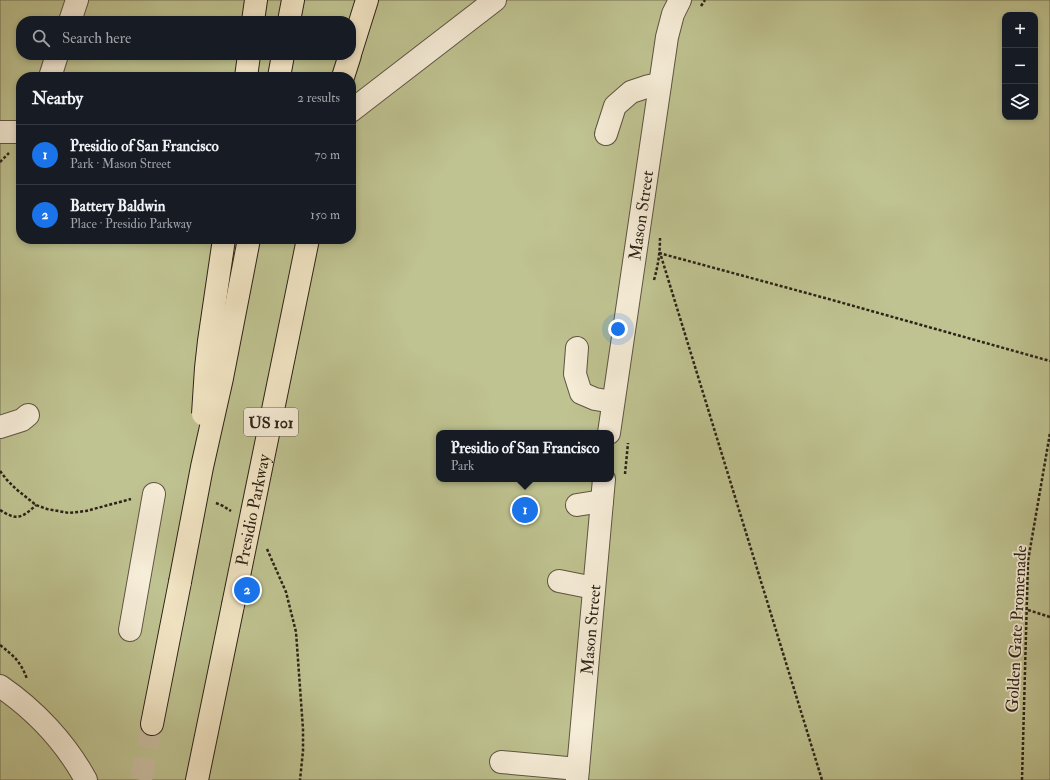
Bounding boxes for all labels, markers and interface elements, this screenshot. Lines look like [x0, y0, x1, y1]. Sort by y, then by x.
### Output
map controls [1002, 12, 1038, 120]
button: + [1002, 12, 1038, 48]
search box [16, 16, 356, 60]
icon: search [30, 27, 52, 49]
text: Search here [62, 29, 131, 48]
button: − [1002, 48, 1038, 84]
button: layers [1002, 84, 1038, 120]
text: Nearby [32, 88, 83, 109]
text: 2 results [297, 90, 340, 106]
text: Presidio of San Francisco [70, 137, 219, 156]
text: 1 [43, 147, 47, 163]
text: 70 m [315, 147, 340, 163]
text: Park · Mason Street [70, 156, 171, 172]
street label: Mason Street [624, 169, 658, 262]
text: Battery Baldwin [70, 197, 165, 216]
text: 2 [42, 207, 48, 223]
text: 150 m [310, 207, 340, 223]
text: Place · Presidio Parkway [70, 216, 192, 232]
your location [608, 319, 628, 339]
road number: US 101 [244, 408, 298, 436]
popup [436, 430, 614, 482]
text: Presidio of San Francisco [451, 439, 599, 458]
street label: Presidio Parkway [231, 452, 276, 568]
text: Park [451, 458, 474, 474]
pin: 1 [512, 495, 538, 525]
street label: Golden Gate Promenade [1002, 545, 1031, 713]
pin: 2 [234, 575, 260, 605]
street label: Mason Street [576, 583, 606, 676]

